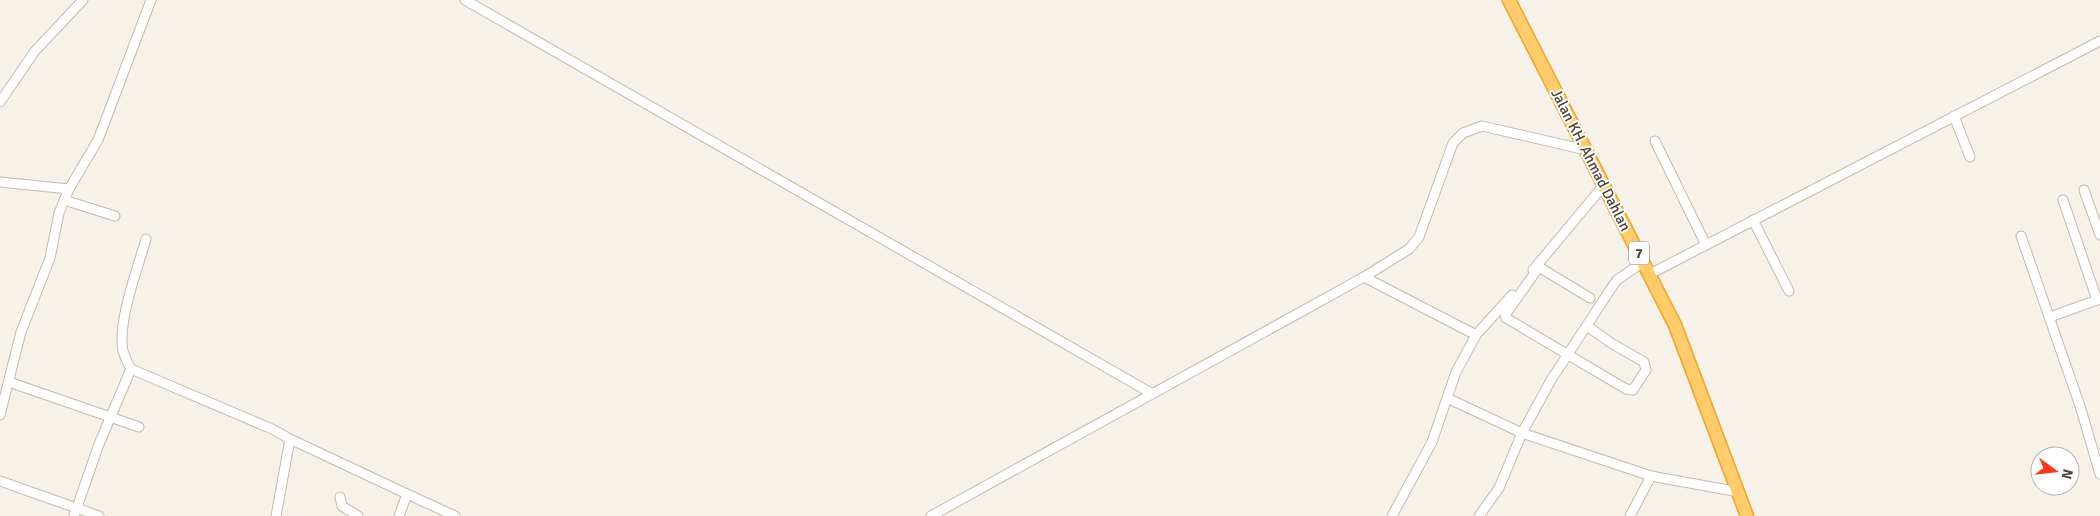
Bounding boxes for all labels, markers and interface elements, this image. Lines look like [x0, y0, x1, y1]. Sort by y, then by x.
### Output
street label: Jalan KH. Ahmad Dahlan [1547, 86, 1635, 234]
road number: 7 [1629, 242, 1649, 264]
north arrow [2030, 446, 2080, 496]
text: N [2058, 467, 2077, 481]

